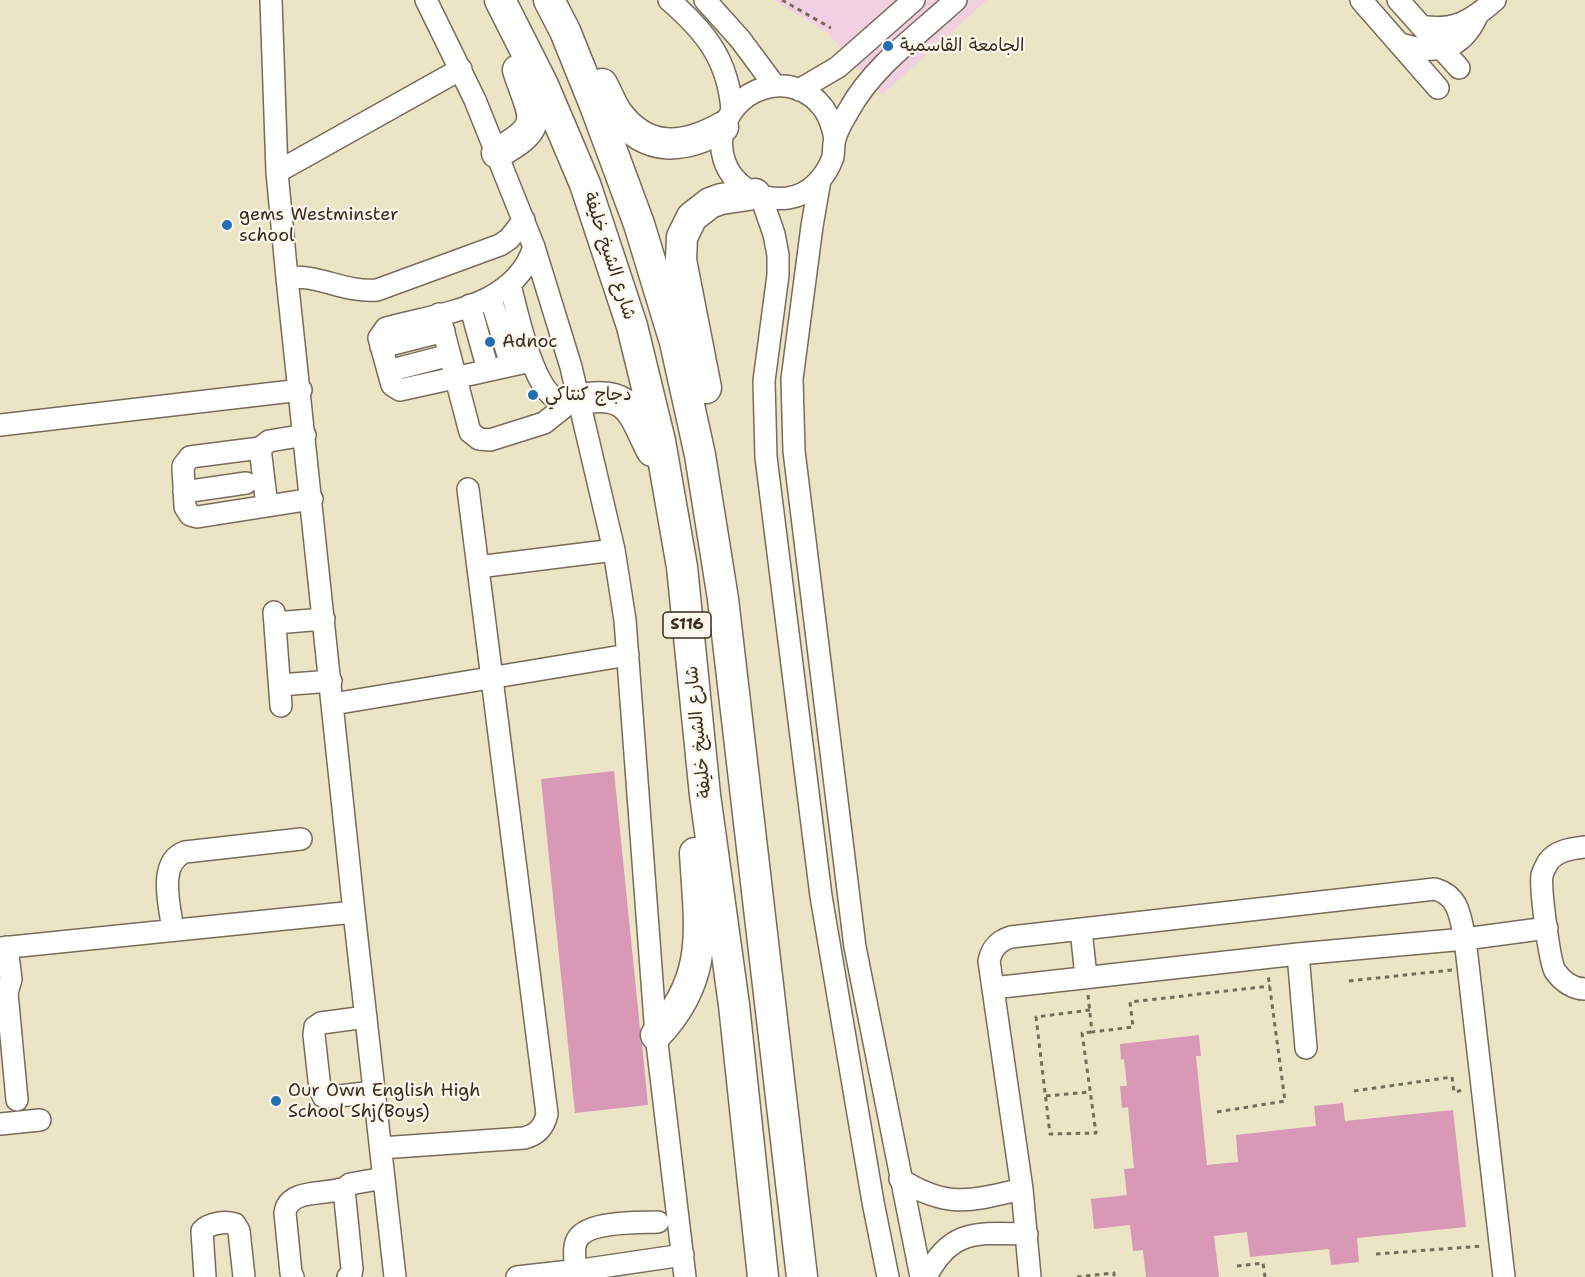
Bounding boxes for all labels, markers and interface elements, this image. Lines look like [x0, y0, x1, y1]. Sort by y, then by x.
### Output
place label: الجامعة القاسمية [900, 35, 1024, 57]
marker: الجامعة القاسمية [881, 39, 895, 53]
street label: شارع الشيخ خليفة [578, 189, 640, 323]
place label: gems Westminster school [239, 204, 398, 246]
marker: gems Westminster school [220, 218, 234, 232]
place label: Adnoc [502, 331, 557, 353]
marker: Adnoc [483, 335, 497, 349]
place label: دجاج كنتاكي [545, 384, 632, 406]
marker: دجاج كنتاكي [526, 388, 540, 402]
road number: S116 [663, 612, 711, 638]
street label: شارع الشيخ خليفة [681, 665, 717, 799]
place label: Our Own English High School Shj(Boys) [288, 1080, 480, 1122]
marker: Our Own English High School Shj(Boys) [269, 1094, 283, 1108]

